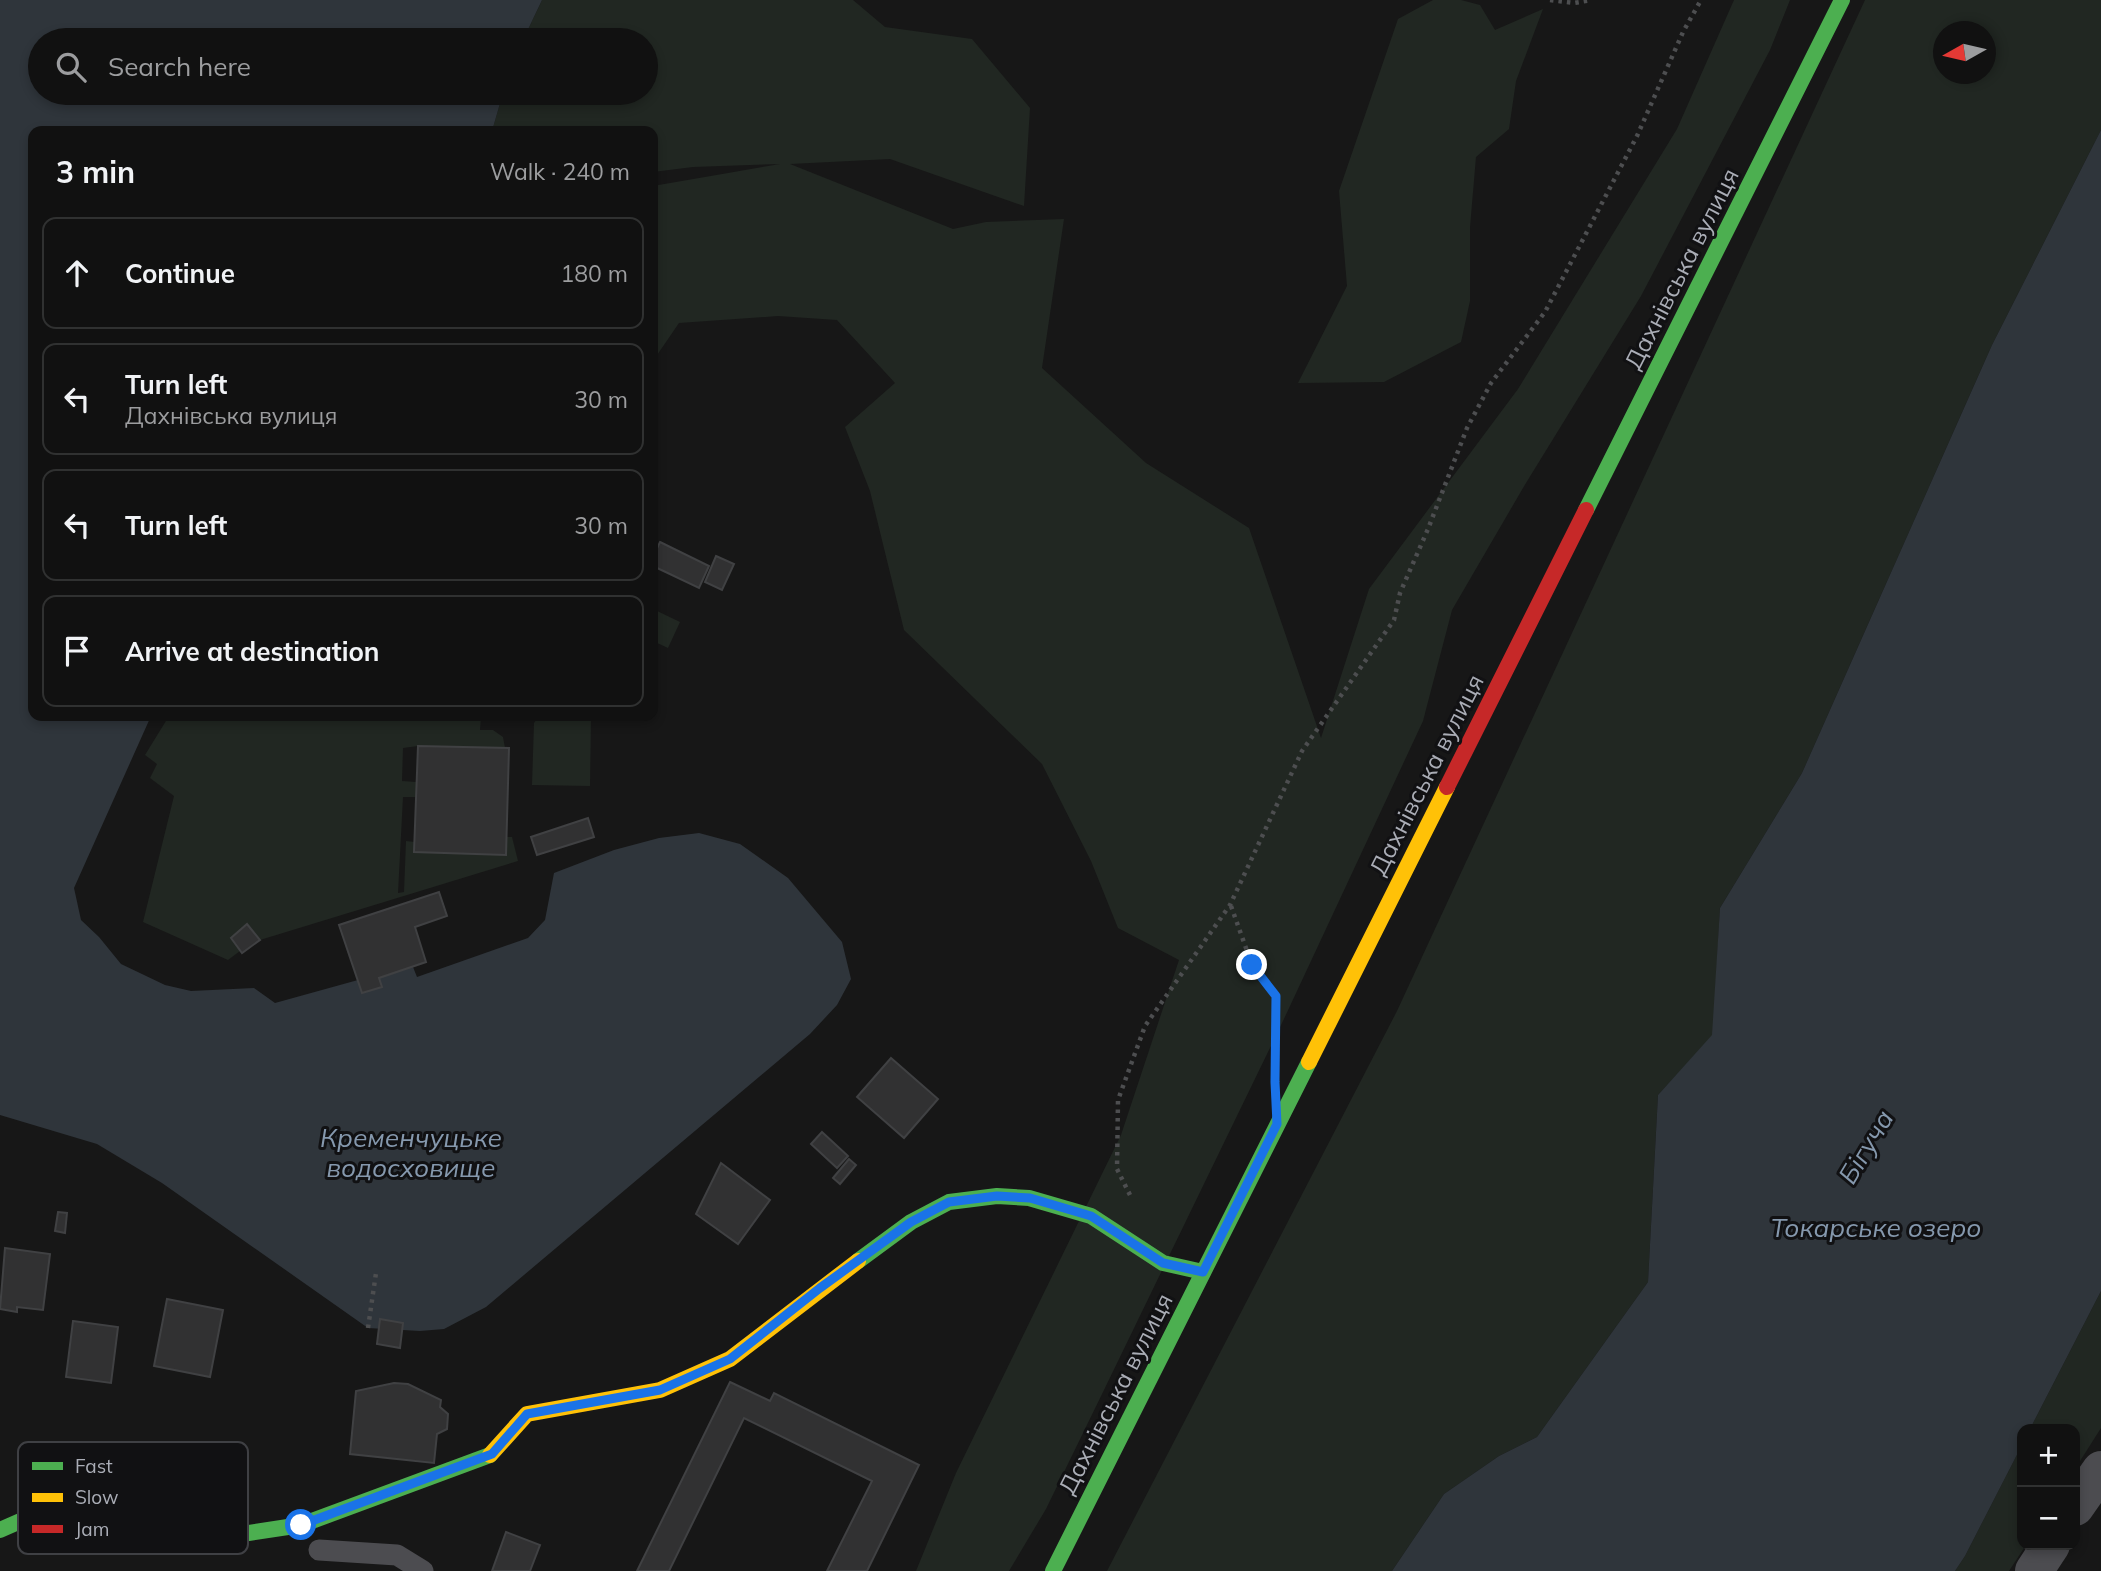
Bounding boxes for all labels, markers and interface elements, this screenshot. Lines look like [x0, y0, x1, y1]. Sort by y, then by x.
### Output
north arrow [1933, 21, 1996, 84]
search box [28, 28, 658, 105]
icon: search [52, 48, 90, 86]
text: Search here [108, 50, 251, 83]
text: 3 min [56, 153, 135, 191]
text: Walk · 240 m [490, 157, 630, 186]
street label: Дахнівська вулиця [1617, 163, 1745, 374]
icon: ahead [58, 254, 96, 292]
text: Continue [125, 257, 235, 290]
text: 180 m [560, 259, 628, 288]
text: Turn left [125, 368, 227, 401]
icon: left [58, 380, 96, 418]
text: 30 m [574, 385, 628, 414]
text: Дахнівська вулиця [125, 401, 337, 430]
icon: left [58, 506, 96, 544]
text: Turn left [125, 509, 227, 542]
text: 30 m [574, 511, 628, 540]
icon: arrive [58, 632, 96, 670]
text: Arrive at destination [125, 635, 380, 668]
street label: Дахнівська вулиця [1362, 669, 1490, 880]
route end [1236, 949, 1267, 980]
water label: Бігуча [1831, 1104, 1900, 1190]
water label: Кременчуцьке водосховище [320, 1121, 502, 1184]
water label: Токарське озеро [1771, 1211, 1981, 1244]
street label: Дахнівська вулиця [1051, 1288, 1179, 1499]
map controls [2017, 1424, 2080, 1550]
button: + [2017, 1424, 2080, 1487]
legend [18, 1442, 248, 1554]
text: Fast [75, 1454, 113, 1478]
text: Slow [75, 1485, 119, 1509]
button: − [2017, 1487, 2080, 1550]
route start [285, 1509, 316, 1540]
text: Jam [75, 1517, 109, 1541]

